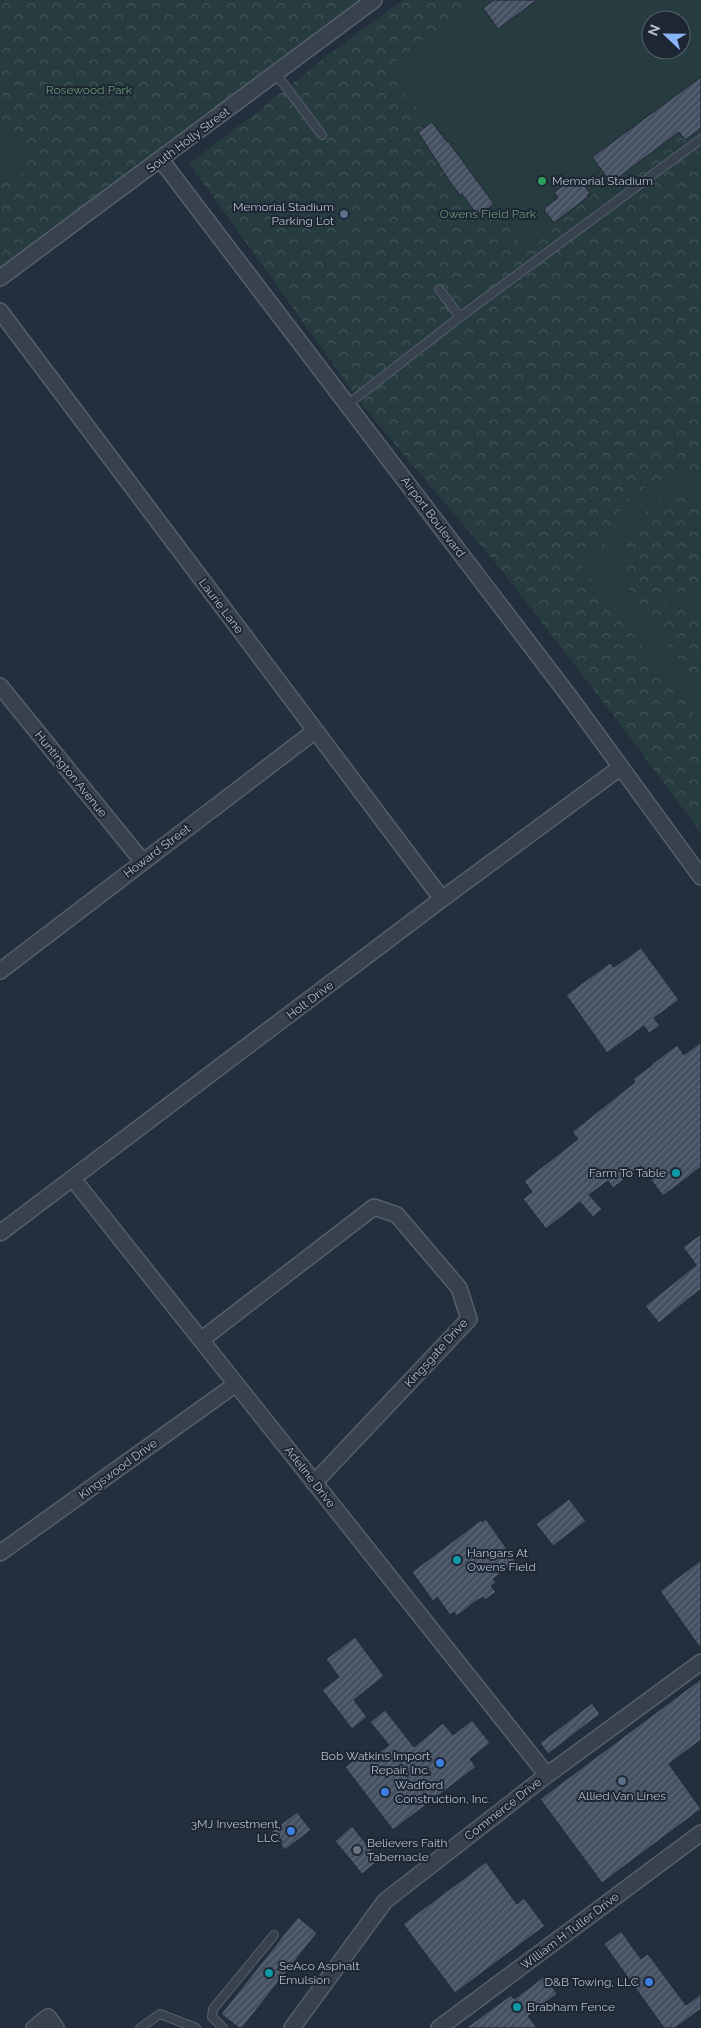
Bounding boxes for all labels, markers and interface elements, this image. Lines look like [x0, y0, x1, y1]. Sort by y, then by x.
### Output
north arrow [641, 10, 691, 60]
text: N [645, 22, 663, 38]
park label: Rosewood Park [46, 83, 133, 97]
street label: South Holly Street [144, 104, 232, 176]
place label: Memorial Stadium [552, 174, 653, 188]
marker: Memorial Stadium [536, 175, 548, 187]
place label: Memorial Stadium Parking Lot [233, 200, 334, 228]
park label: Owens Field Park [440, 207, 537, 221]
marker: Memorial Stadium Parking Lot [338, 208, 350, 220]
street label: Airport Boulevard [398, 474, 468, 560]
street label: Laurie Lane [196, 576, 246, 636]
street label: Huntington Avenue [32, 728, 110, 820]
street label: Howard Street [121, 821, 193, 881]
street label: Holt Drive [284, 978, 336, 1022]
place label: Farm To Table [589, 1166, 666, 1180]
marker: Farm To Table [670, 1167, 682, 1179]
street label: Kingsgate Drive [402, 1316, 470, 1390]
street label: Kingswood Drive [76, 1436, 160, 1502]
street label: Adeline Drive [282, 1444, 338, 1510]
place label: Hangars At Owens Field [467, 1546, 536, 1574]
marker: Hangars At Owens Field [451, 1554, 463, 1566]
place label: Bob Watkins Import Repair, Inc. [321, 1749, 430, 1777]
marker: Bob Watkins Import Repair, Inc. [434, 1757, 446, 1769]
street label: Commerce Drive [462, 1775, 544, 1843]
marker: Allied Van Lines [616, 1775, 628, 1787]
place label: Wadford Construction, Inc. [395, 1778, 490, 1806]
marker: Wadford Construction, Inc. [379, 1786, 391, 1798]
place label: Allied Van Lines [578, 1789, 666, 1803]
place label: 3MJ Investment, LLC. [191, 1817, 281, 1845]
marker: 3MJ Investment, LLC. [285, 1825, 297, 1837]
place label: Believers Faith Tabernacle [367, 1836, 448, 1864]
marker: Believers Faith Tabernacle [351, 1844, 363, 1856]
street label: William H Tuller Drive [518, 1890, 622, 1972]
place label: SeAco Asphalt Emulsion [279, 1959, 360, 1987]
marker: SeAco Asphalt Emulsion [263, 1967, 275, 1979]
place label: D&B Towing, LLC [544, 1975, 639, 1989]
marker: D&B Towing, LLC [643, 1976, 655, 1988]
place label: Brabham Fence [527, 2000, 615, 2014]
marker: Brabham Fence [511, 2001, 523, 2013]

